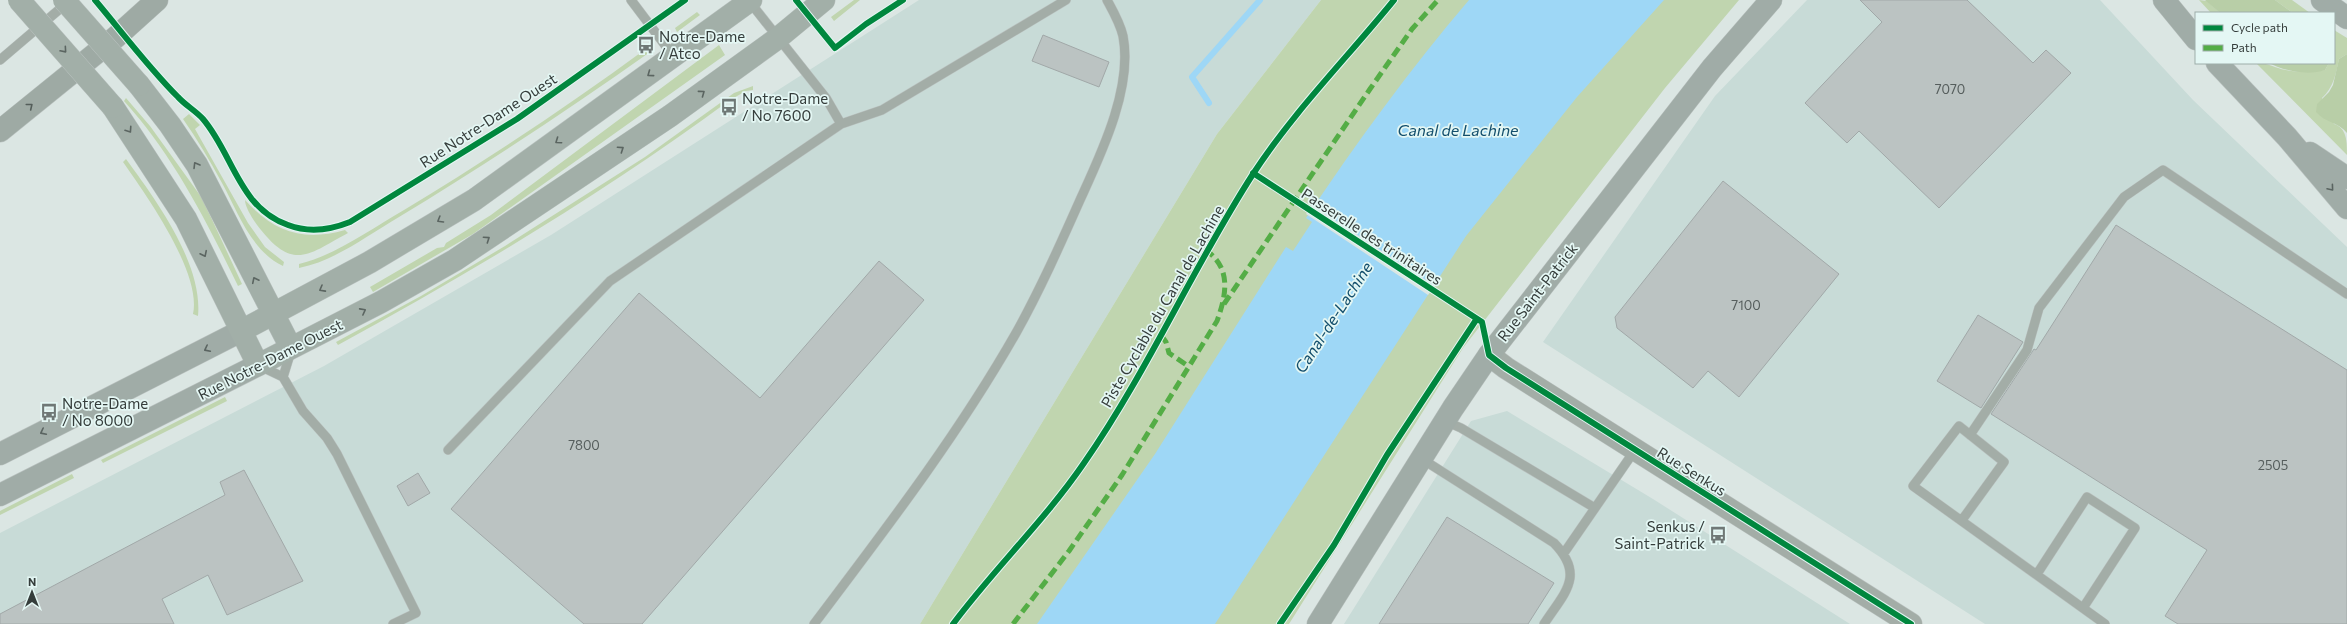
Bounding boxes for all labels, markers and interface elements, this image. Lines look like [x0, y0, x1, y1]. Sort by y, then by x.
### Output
legend [2195, 12, 2335, 64]
text: Cycle path [2231, 20, 2288, 34]
place label: Notre-Dame / Atco [659, 27, 745, 62]
bus stop icon: Notre-Dame / Atco [636, 35, 656, 55]
text: Path [2231, 40, 2257, 54]
one-way arrow [59, 46, 66, 53]
street label: Rue Notre-Dame Ouest [416, 69, 560, 171]
one-way arrow [647, 69, 654, 76]
house number: 7070 [1935, 81, 1965, 97]
place label: Notre-Dame / No 7600 [742, 89, 828, 124]
one-way arrow [697, 91, 704, 98]
bus stop icon: Notre-Dame / No 7600 [719, 97, 739, 117]
one-way arrow [26, 104, 33, 111]
water label: Canal de Lachine [1397, 120, 1519, 139]
one-way arrow [124, 126, 132, 133]
one-way arrow [555, 136, 562, 144]
one-way arrow [617, 146, 624, 154]
one-way arrow [194, 162, 201, 169]
street label: Passerelle des trinitaires [1298, 184, 1446, 288]
one-way arrow [2326, 184, 2333, 191]
street label: Piste Cyclable du Canal de Lachine [1097, 202, 1227, 410]
one-way arrow [437, 216, 444, 223]
one-way arrow [483, 236, 490, 244]
street label: Rue Saint-Patrick [1493, 239, 1581, 345]
one-way arrow [199, 249, 206, 257]
water label: Canal-de-Lachine [1290, 257, 1376, 376]
one-way arrow [252, 277, 260, 284]
one-way arrow [319, 284, 326, 292]
house number: 7100 [1731, 297, 1761, 313]
one-way arrow [359, 308, 367, 316]
street label: Rue Notre-Dame Ouest [195, 315, 345, 403]
one-way arrow [204, 345, 211, 352]
place label: Notre-Dame / No 8000 [62, 394, 148, 429]
bus stop icon: Notre-Dame / No 8000 [39, 402, 59, 422]
one-way arrow [40, 427, 47, 435]
house number: 7800 [568, 437, 600, 453]
street label: Rue Senkus [1654, 443, 1730, 499]
house number: 2505 [2258, 457, 2288, 473]
place label: Senkus / Saint-Patrick [1615, 517, 1705, 552]
bus stop icon: Senkus / Saint-Patrick [1708, 525, 1728, 545]
north arrow [12, 572, 52, 612]
text: N [28, 575, 36, 588]

